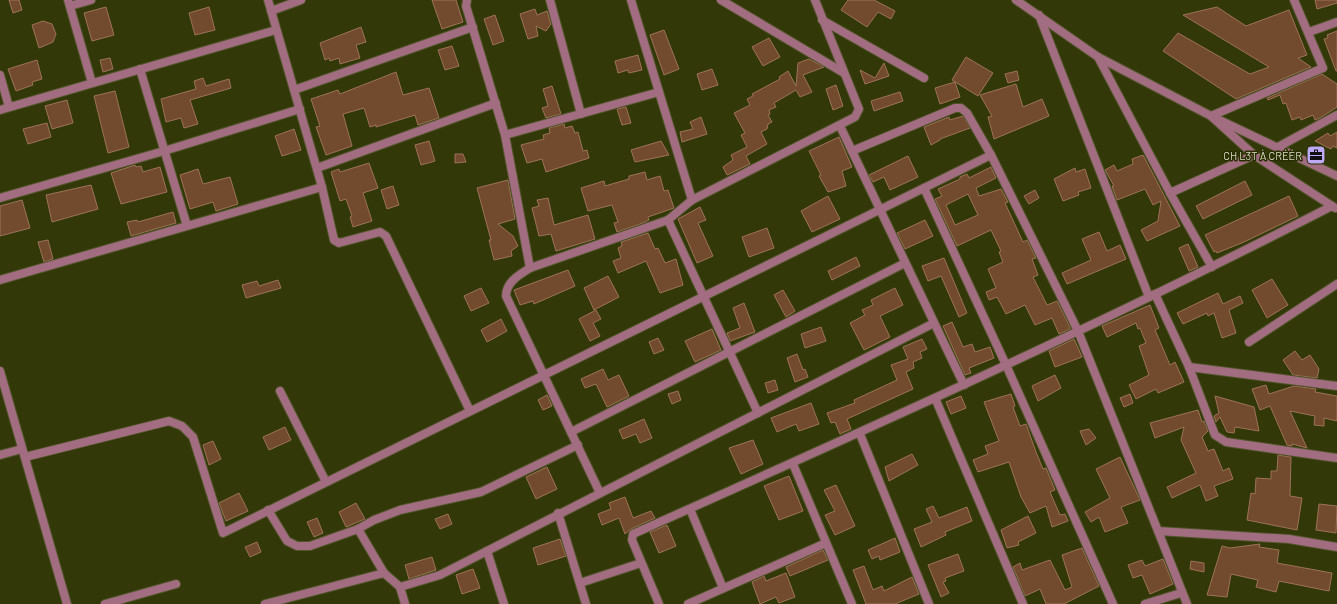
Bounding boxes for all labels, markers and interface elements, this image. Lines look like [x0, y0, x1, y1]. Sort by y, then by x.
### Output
office icon: CH L3T À CRÉÉR [1305, 144, 1327, 166]
place label: CH L3T À CRÉÉR [1223, 149, 1302, 162]

